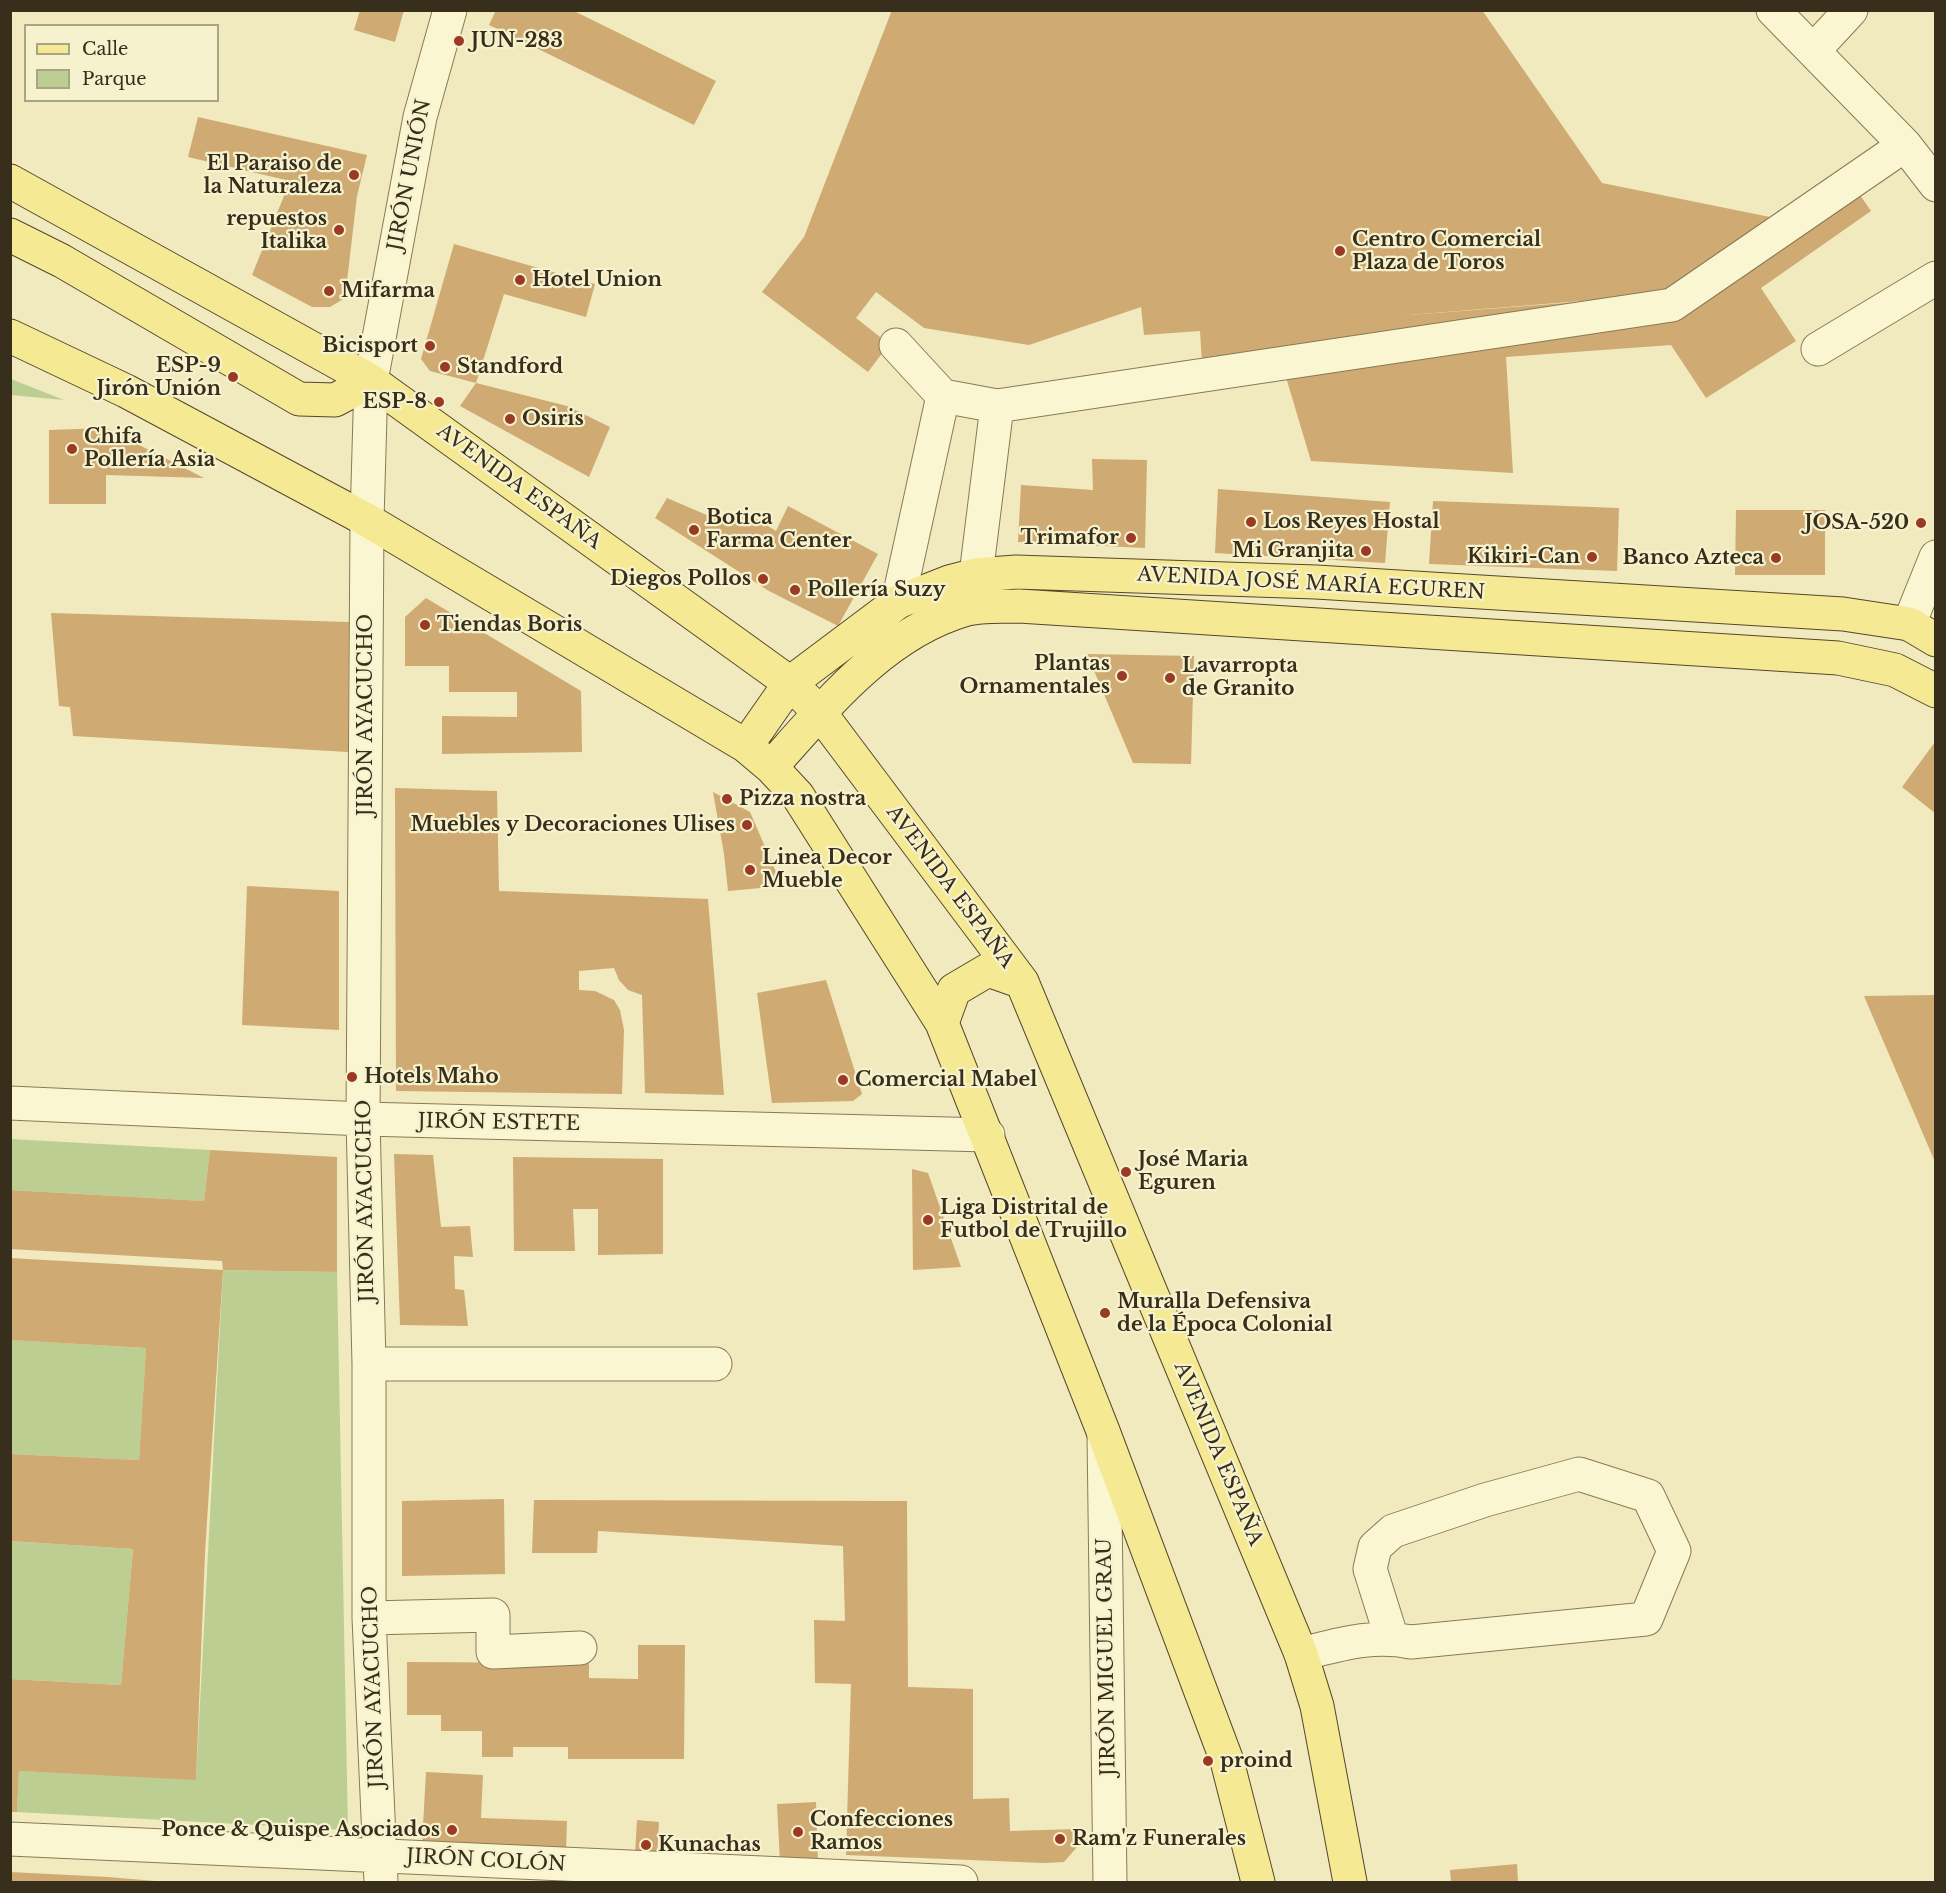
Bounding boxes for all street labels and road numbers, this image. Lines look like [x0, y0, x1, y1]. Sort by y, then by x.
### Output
street label: JIRÓN UNIÓN [384, 97, 436, 253]
street label: AVENIDA ESPAÑA [432, 419, 606, 555]
street label: AVENIDA JOSÉ MARÍA EGUREN [1136, 563, 1486, 605]
street label: JIRÓN AYACUCHO [354, 614, 378, 816]
street label: AVENIDA ESPAÑA [881, 801, 1019, 973]
street label: JIRÓN AYACUCHO [352, 1100, 380, 1302]
street label: JIRÓN ESTETE [418, 1110, 580, 1136]
street label: AVENIDA ESPAÑA [1168, 1358, 1268, 1550]
street label: JIRÓN MIGUEL GRAU [1093, 1538, 1121, 1776]
street label: JIRÓN AYACUCHO [358, 1585, 390, 1789]
street label: JIRÓN COLÓN [406, 1845, 566, 1877]

